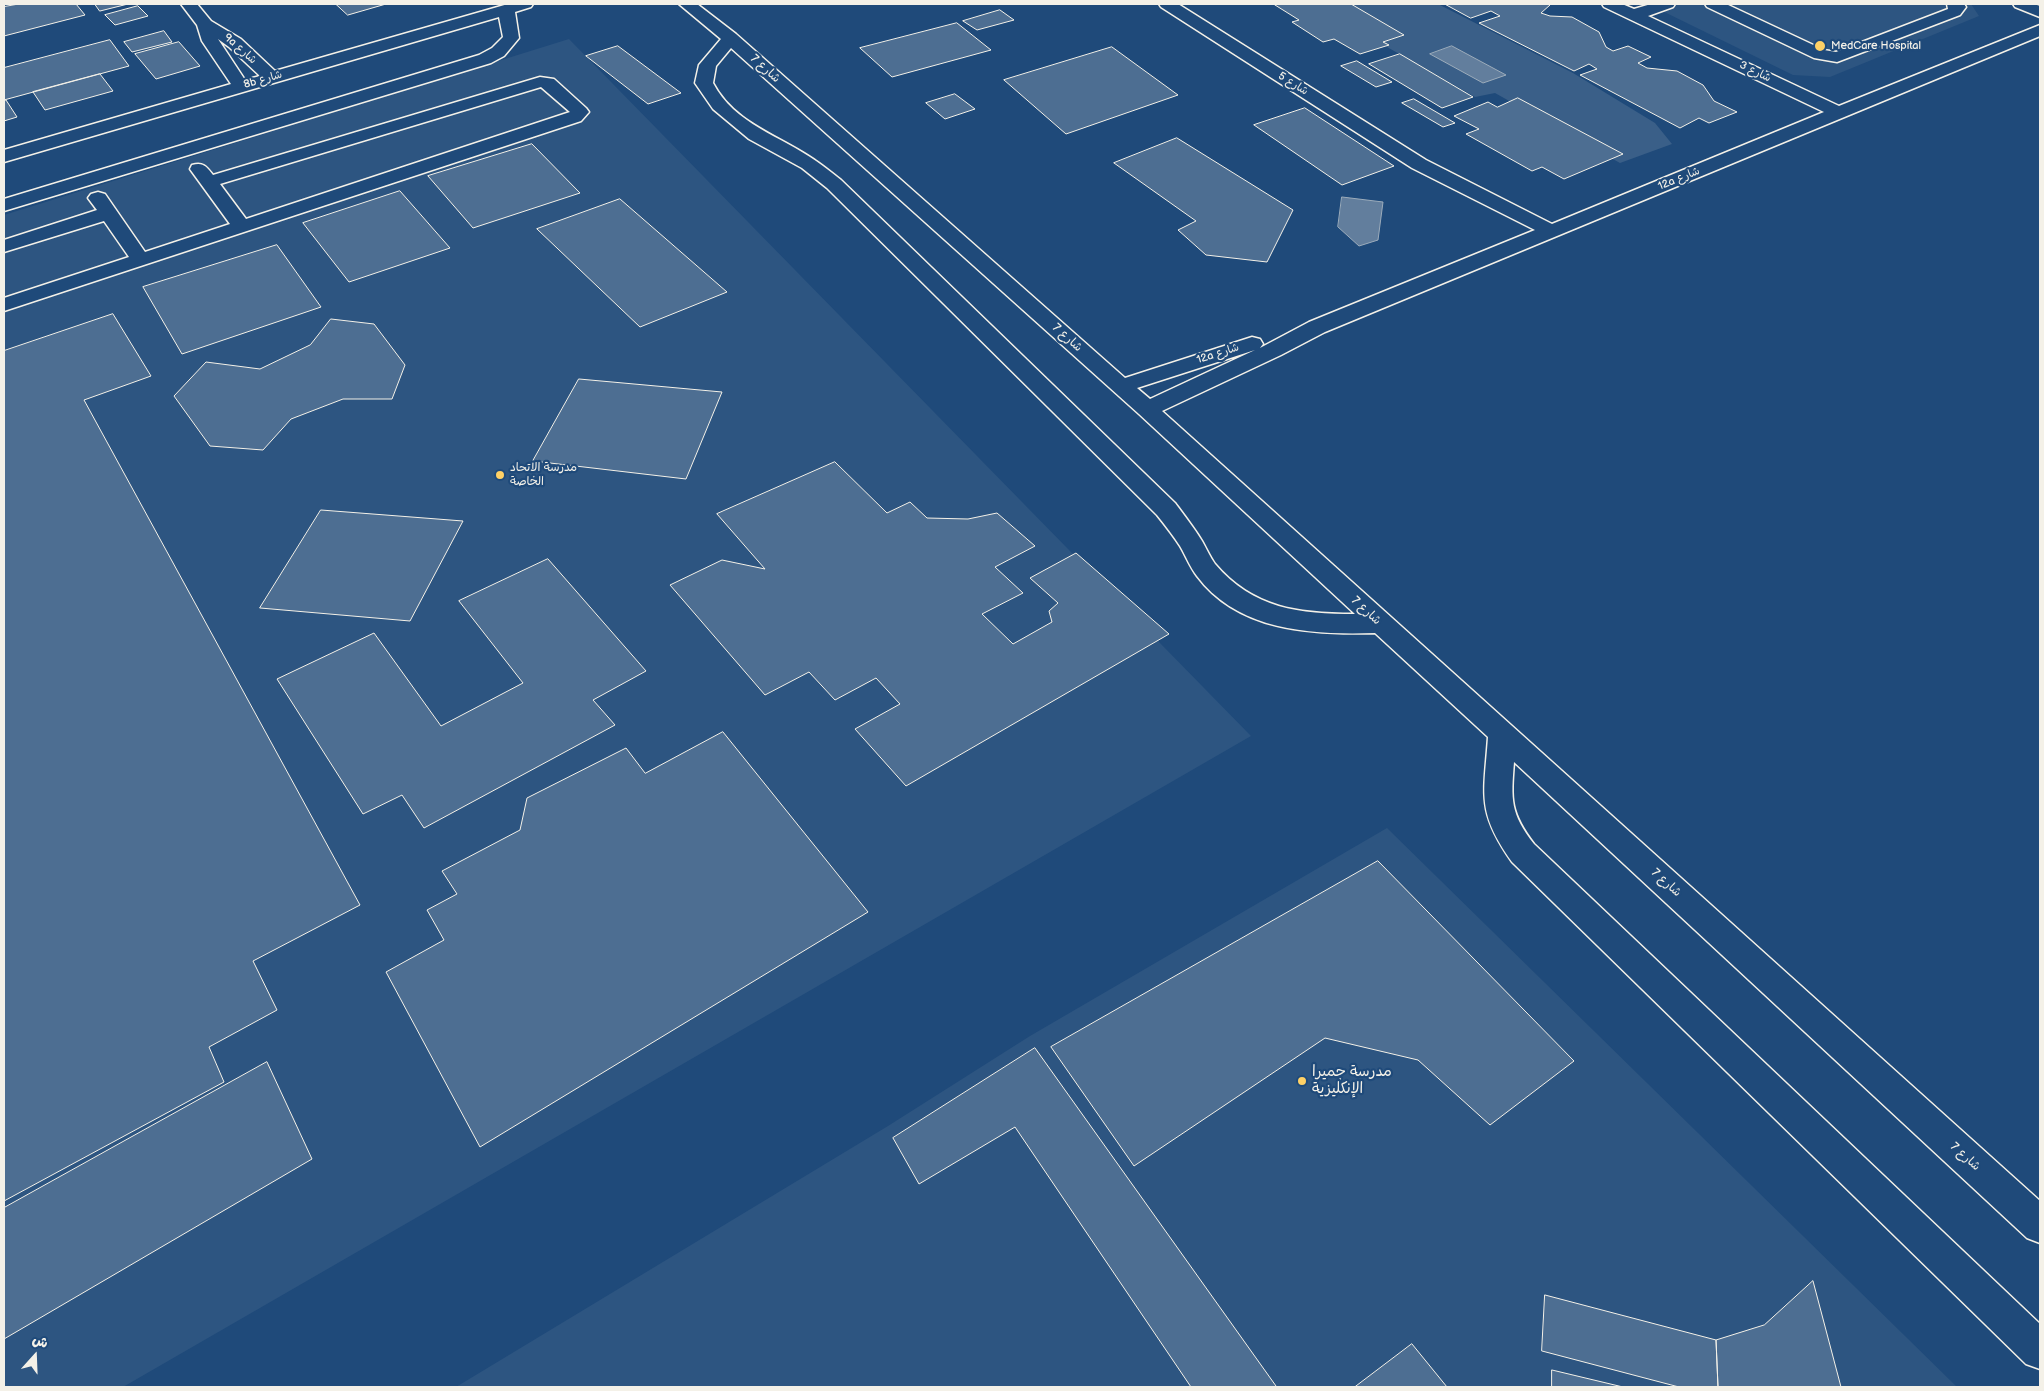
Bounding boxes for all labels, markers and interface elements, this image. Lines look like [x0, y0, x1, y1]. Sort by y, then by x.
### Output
street label: 9a شارع [221, 31, 259, 67]
marker: MedCare Hospital [1813, 39, 1827, 53]
place label: MedCare Hospital [1831, 39, 1921, 53]
street label: شارع 7 [747, 52, 783, 86]
street label: شارع 3 [1737, 59, 1773, 85]
street label: 8b شارع [242, 68, 284, 92]
street label: شارع 5 [1275, 70, 1311, 98]
street label: 12a شارع [1656, 165, 1702, 193]
street label: شارع 7 [1049, 321, 1085, 355]
street label: 12a شارع [1195, 341, 1241, 367]
place label: مدرسة الاتحاد الخاصة [510, 461, 577, 489]
marker: مدرسة الاتحاد الخاصة [494, 469, 506, 481]
street label: شارع 7 [1348, 594, 1384, 628]
street label: شارع 7 [1648, 866, 1684, 900]
place label: مدرسة جميرا الإنكليزية [1312, 1063, 1392, 1098]
marker: مدرسة جميرا الإنكليزية [1296, 1075, 1308, 1087]
street label: شارع 7 [1947, 1140, 1983, 1174]
north arrow [10, 1331, 60, 1381]
text: ش [30, 1331, 50, 1352]

